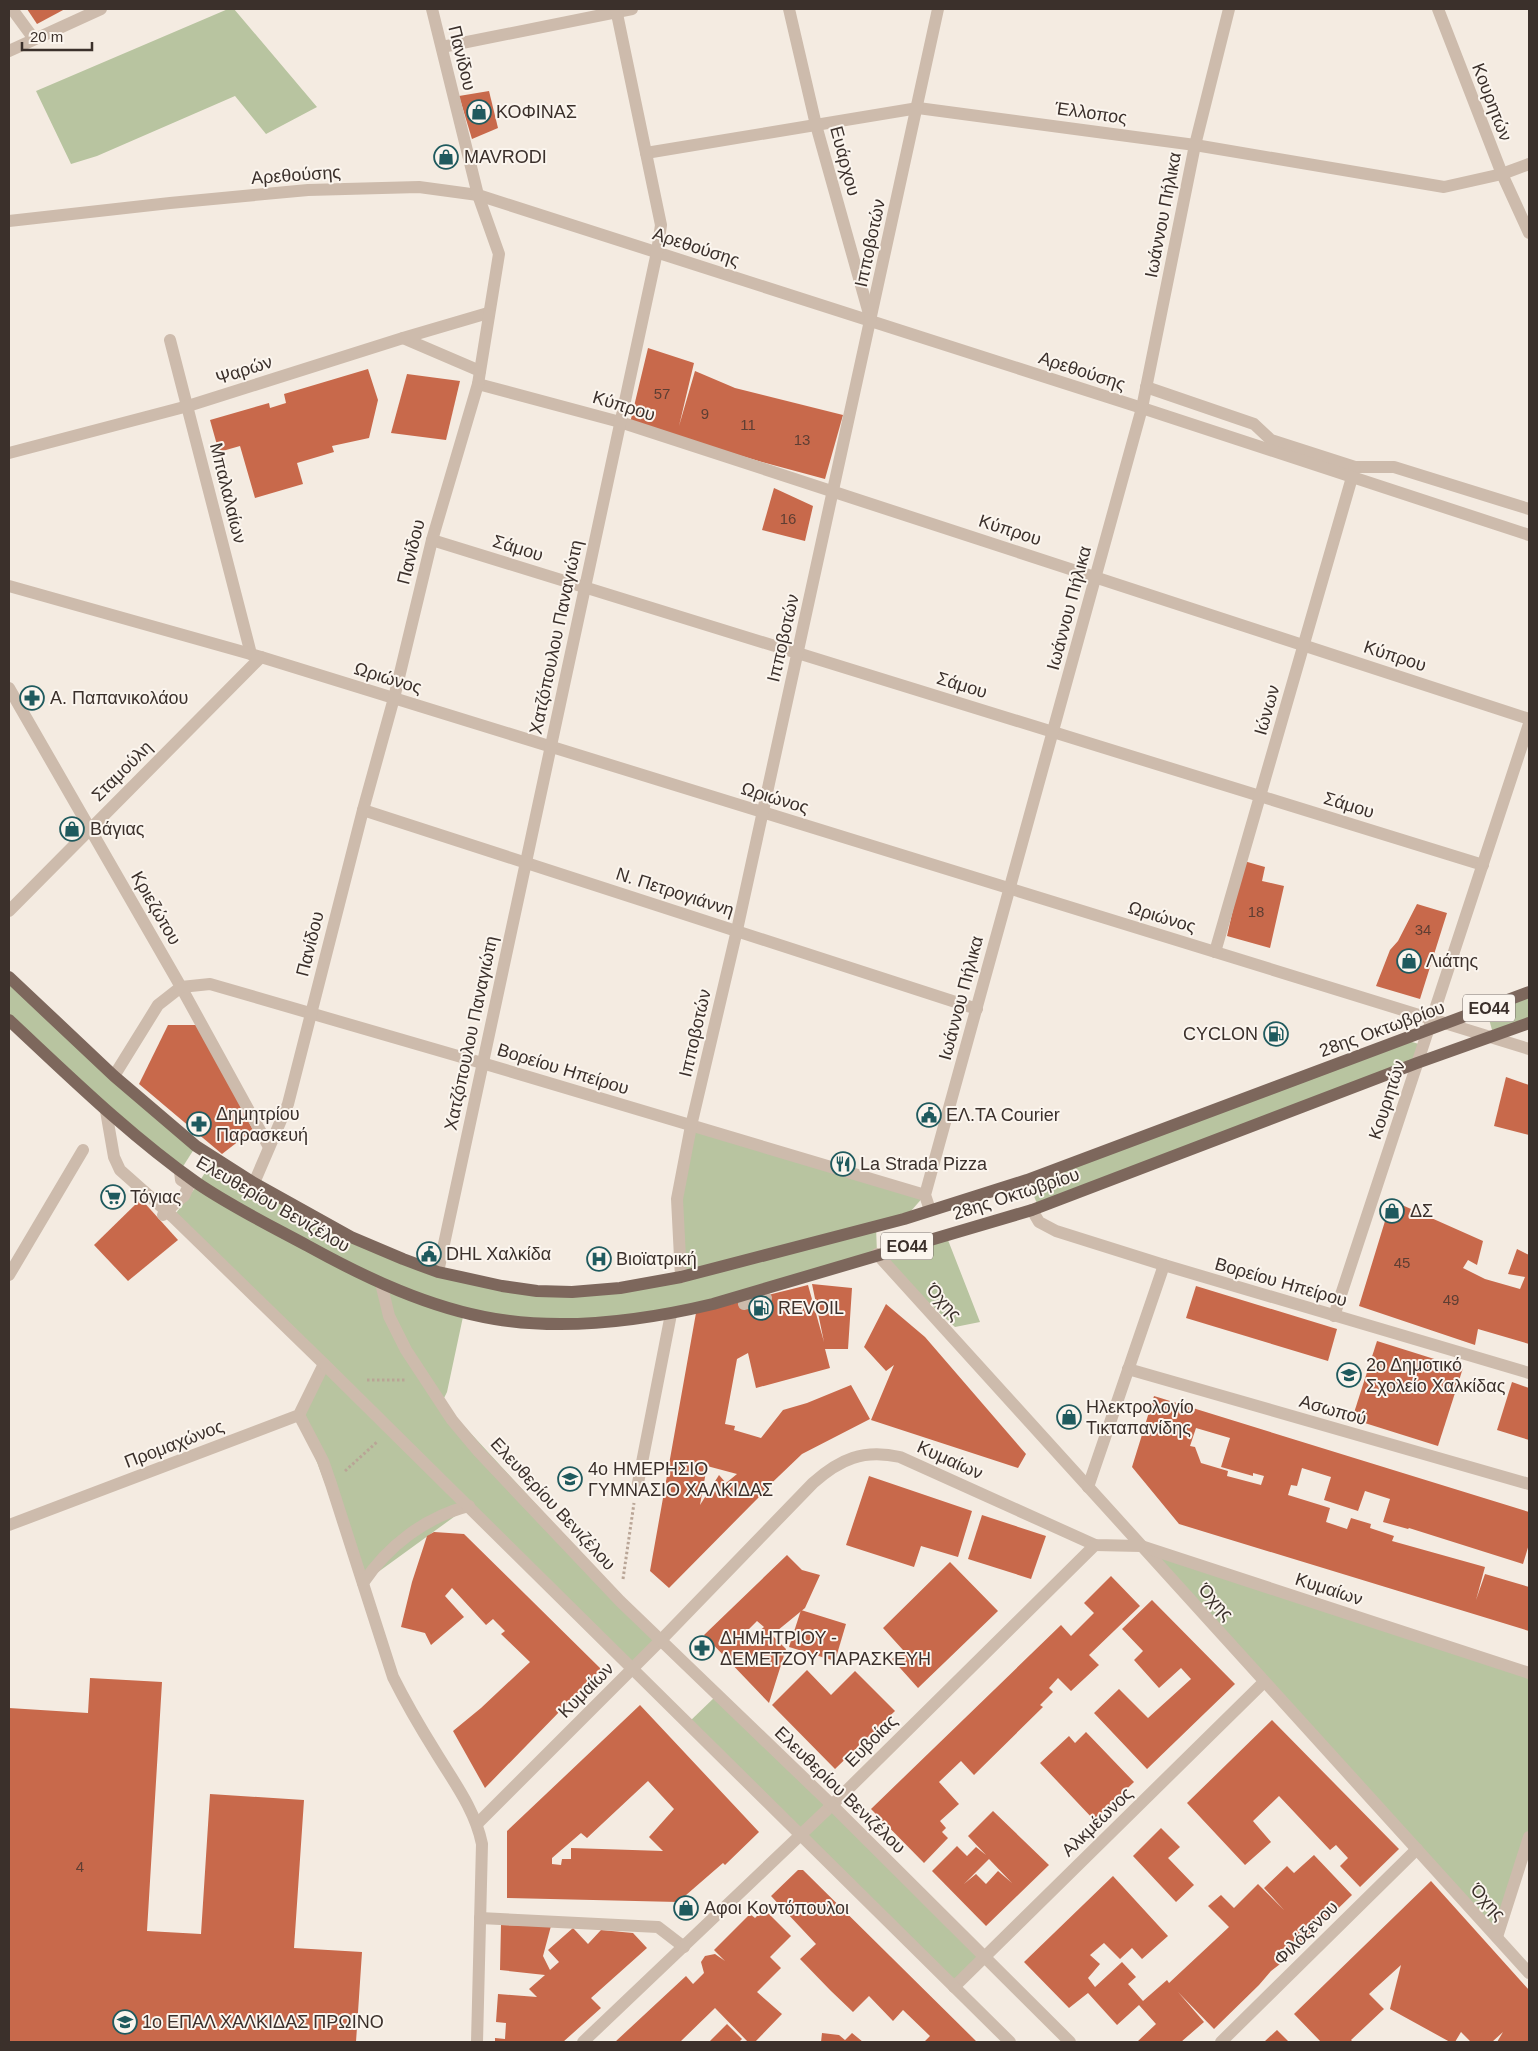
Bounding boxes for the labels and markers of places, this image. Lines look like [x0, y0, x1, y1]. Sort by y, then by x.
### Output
shop icon: ΚΟΦΙΝΑΣ [466, 99, 492, 125]
place label: ΚΟΦΙΝΑΣ [496, 102, 577, 122]
shop icon: MAVRODI [433, 144, 459, 170]
place label: MAVRODI [464, 147, 547, 167]
pharmacy icon: Α. Παπανικολάου [19, 685, 45, 711]
place label: Α. Παπανικολάου [50, 688, 188, 708]
shop icon: Βάγιας [59, 816, 85, 842]
place label: Βάγιας [90, 819, 145, 839]
shop icon: Λιάτης [1396, 948, 1422, 974]
place label: Λιάτης [1426, 951, 1479, 971]
fuel station icon: CYCLON [1263, 1021, 1289, 1047]
place label: CYCLON [1183, 1024, 1258, 1044]
public building icon: ΕΛ.ΤΑ Courier [916, 1102, 942, 1128]
place label: Δημητρίου Παρασκευή [216, 1104, 308, 1145]
place label: ΕΛ.ΤΑ Courier [946, 1105, 1060, 1125]
pharmacy icon: Δημητρίου Παρασκευή [186, 1111, 212, 1137]
restaurant icon: La Strada Pizza [830, 1151, 856, 1177]
place label: La Strada Pizza [860, 1154, 988, 1174]
supermarket icon: Τόγιας [100, 1184, 126, 1210]
place label: Τόγιας [130, 1187, 181, 1207]
shop icon: ΔΣ [1379, 1198, 1405, 1224]
place label: ΔΣ [1410, 1201, 1433, 1221]
public building icon: DHL Χαλκίδα [416, 1241, 442, 1267]
place label: DHL Χαλκίδα [446, 1244, 551, 1264]
hospital icon: Βιοϊατρική [586, 1246, 612, 1272]
place label: Βιοϊατρική [616, 1249, 697, 1269]
fuel station icon: REVOIL [748, 1295, 774, 1321]
place label: REVOIL [778, 1298, 844, 1318]
place label: 2ο Δημοτικό Σχολείο Χαλκίδας [1366, 1355, 1506, 1396]
school or university icon: 2ο Δημοτικό Σχολείο Χαλκίδας [1336, 1362, 1362, 1388]
place label: Ηλεκτρολογίο Τικταπανίδης [1086, 1397, 1194, 1438]
shop icon: Ηλεκτρολογίο Τικταπανίδης [1056, 1404, 1082, 1430]
place label: 4ο ΗΜΕΡΗΣΙΟ ΓΥΜΝΑΣΙΟ ΧΑΛΚΙΔΑΣ [588, 1459, 773, 1500]
school or university icon: 4ο ΗΜΕΡΗΣΙΟ ΓΥΜΝΑΣΙΟ ΧΑΛΚΙΔΑΣ [557, 1466, 583, 1492]
place label: ΔΗΜΗΤΡΙΟΥ - ΔΕΜΕΤΖΟΥ ΠΑΡΑΣΚΕΥΗ [720, 1628, 931, 1669]
pharmacy icon: ΔΗΜΗΤΡΙΟΥ - ΔΕΜΕΤΖΟΥ ΠΑΡΑΣΚΕΥΗ [689, 1635, 715, 1661]
shop icon: Αφοι Κοντόπουλοι [673, 1895, 699, 1921]
place label: Αφοι Κοντόπουλοι [704, 1898, 849, 1918]
school or university icon: 1ο ΕΠΑΛ ΧΑΛΚΙΔΑΣ ΠΡΩΙΝΟ [112, 2009, 138, 2035]
place label: 1ο ΕΠΑΛ ΧΑΛΚΙΔΑΣ ΠΡΩΙΝΟ [142, 2012, 384, 2032]

